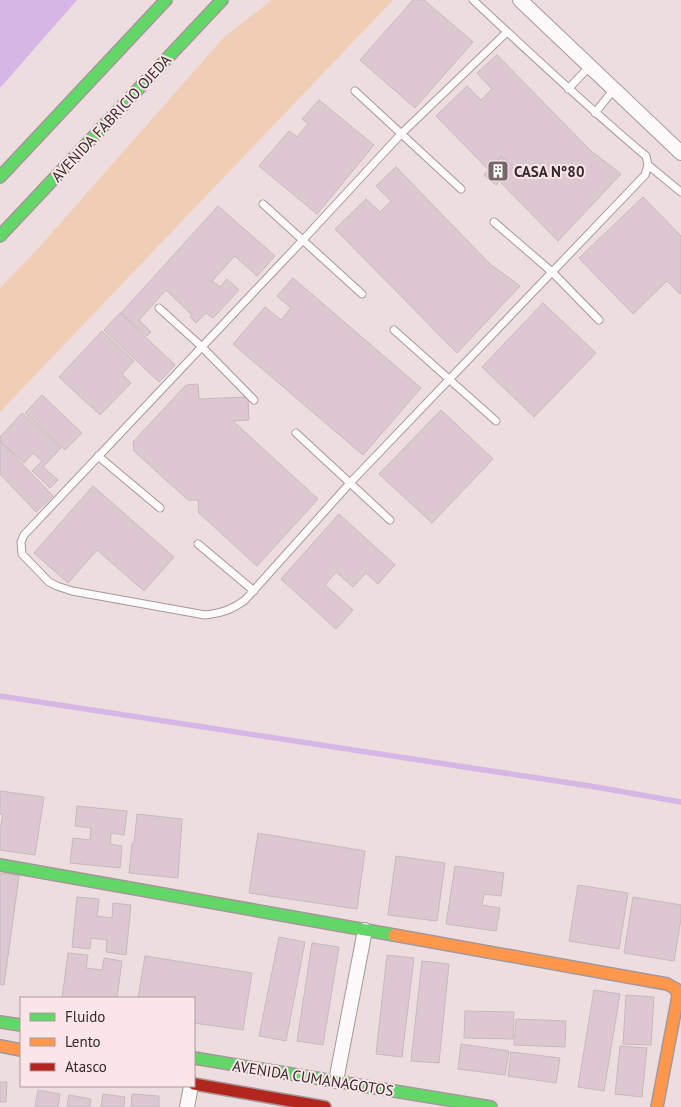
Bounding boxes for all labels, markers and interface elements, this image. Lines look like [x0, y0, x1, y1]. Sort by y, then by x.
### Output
street label: AVENIDA FABRICIO OJEDA [47, 50, 175, 186]
building icon: CASA N°80 [486, 159, 510, 183]
place label: CASA N°80 [514, 162, 584, 181]
legend [20, 997, 195, 1087]
text: Fluido [65, 1007, 105, 1026]
text: Lento [65, 1032, 101, 1051]
street label: AVENIDA CUMANAGOTOS [231, 1056, 395, 1100]
text: Atasco [65, 1057, 107, 1076]

